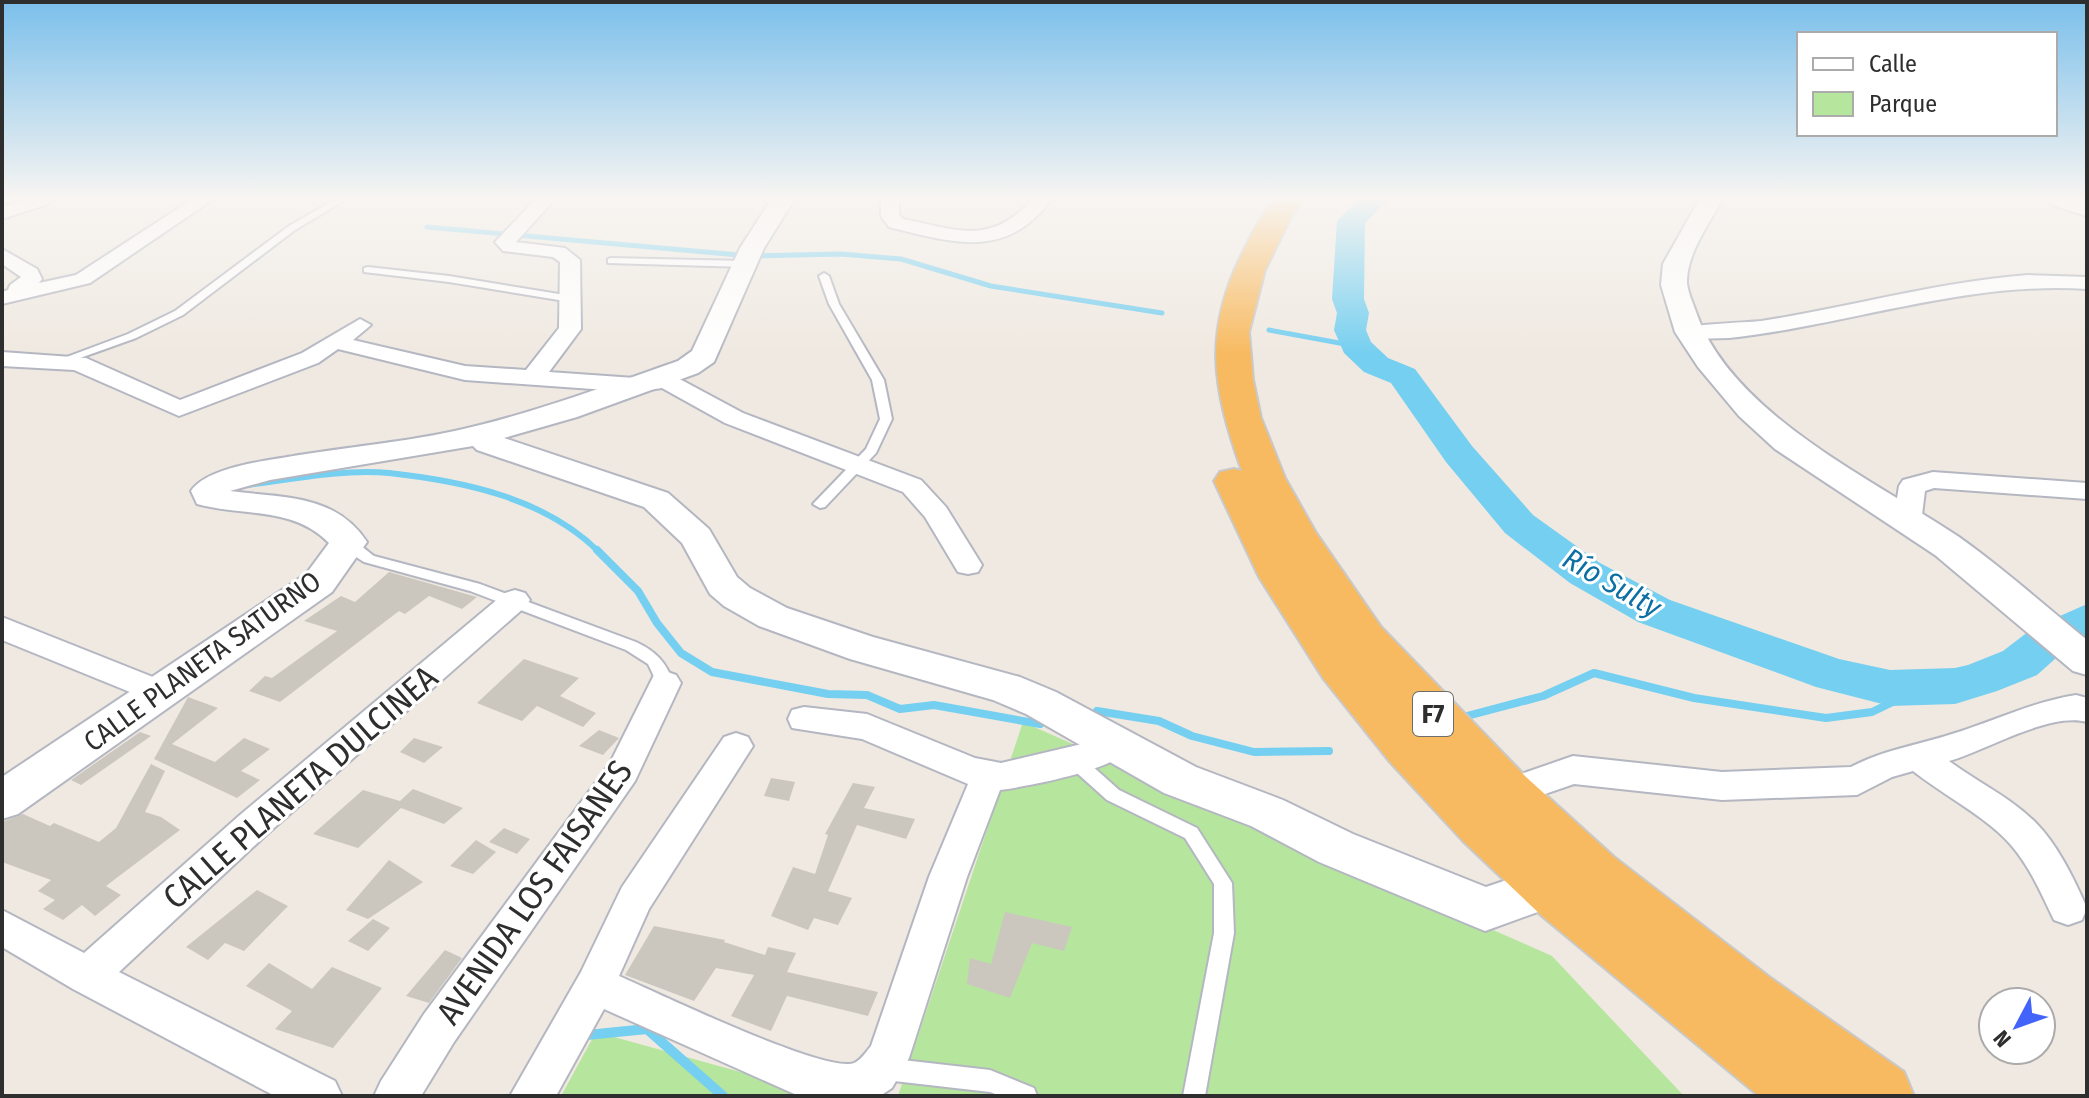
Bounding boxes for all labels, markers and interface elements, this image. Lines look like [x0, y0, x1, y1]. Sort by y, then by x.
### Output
legend [1797, 32, 2057, 136]
text: Calle [1869, 50, 1917, 78]
text: Parque [1869, 90, 1937, 118]
water label: Río Sulty [1556, 541, 1669, 626]
street label: CALLE PLANETA SATURNO [77, 564, 327, 758]
street label: CALLE PLANETA DULCINEA [155, 657, 446, 918]
road number: F7 [1413, 692, 1453, 736]
street label: AVENIDA LOS FAISANES [428, 752, 641, 1032]
north arrow [1977, 986, 2057, 1066]
text: N [1988, 1025, 2017, 1053]

